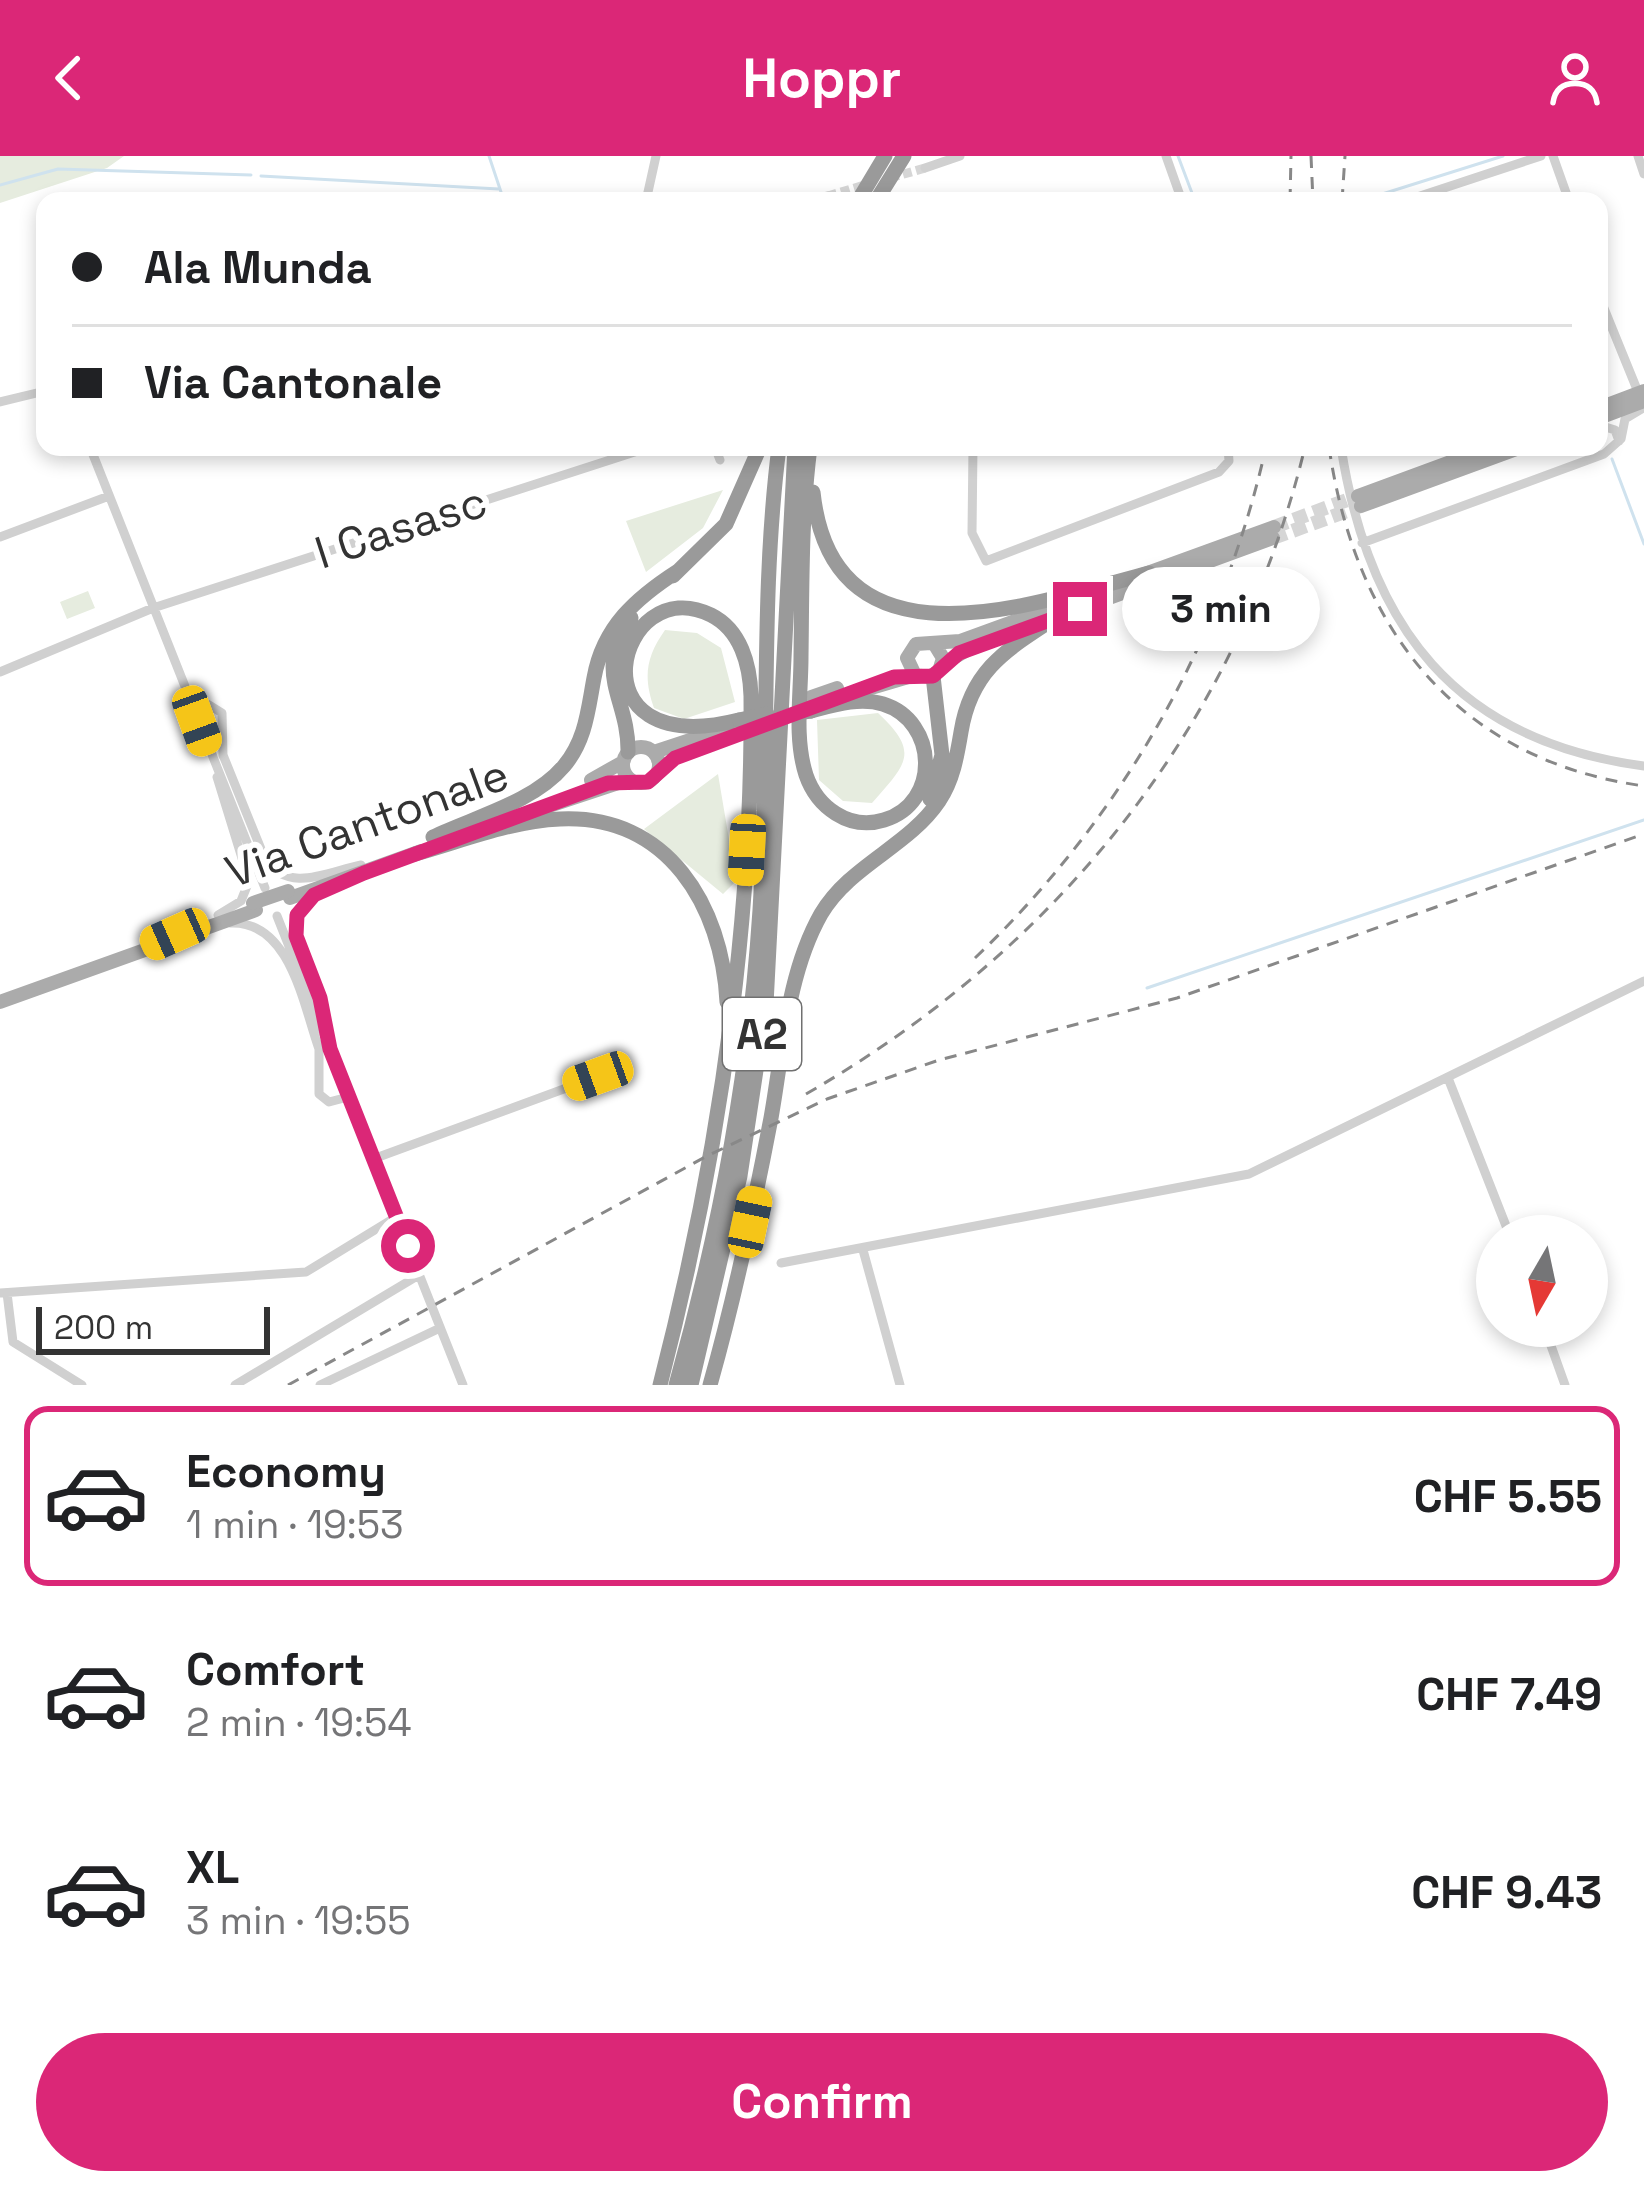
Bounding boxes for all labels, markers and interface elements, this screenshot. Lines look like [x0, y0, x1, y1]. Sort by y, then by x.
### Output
text: Hoppr [743, 44, 901, 113]
icon: back [36, 45, 102, 111]
icon: person [1542, 45, 1608, 111]
text: Ala Munda [144, 239, 372, 296]
text: Via Cantonale [144, 354, 442, 411]
street label: I Casasc [308, 473, 494, 581]
callout: 3 min [1122, 567, 1320, 651]
route end [1053, 582, 1107, 636]
text: 3 min [1170, 584, 1272, 633]
car [168, 681, 226, 761]
street label: Via Cantonale [218, 745, 516, 901]
car [727, 813, 767, 887]
car [135, 903, 215, 965]
road number: A2 [723, 998, 801, 1070]
car [558, 1047, 638, 1105]
car [725, 1183, 775, 1261]
north arrow [1476, 1215, 1608, 1347]
map controls [1476, 1215, 1608, 1347]
route start [381, 1219, 435, 1273]
scale bar [36, 1301, 270, 1354]
text: 200 m [54, 1307, 153, 1349]
icon: car [42, 1442, 150, 1550]
text: Economy [186, 1443, 386, 1500]
text: CHF 5.55 [1414, 1468, 1602, 1525]
text: 1 min · 19:53 [186, 1500, 404, 1549]
icon: car [42, 1640, 150, 1748]
text: Comfort [186, 1641, 365, 1698]
text: CHF 7.49 [1416, 1666, 1602, 1723]
text: 2 min · 19:54 [186, 1698, 412, 1747]
icon: car [42, 1838, 150, 1946]
text: XL [186, 1839, 239, 1896]
text: CHF 9.43 [1411, 1864, 1602, 1921]
text: 3 min · 19:55 [186, 1896, 411, 1945]
button: Confirm [36, 2033, 1608, 2171]

